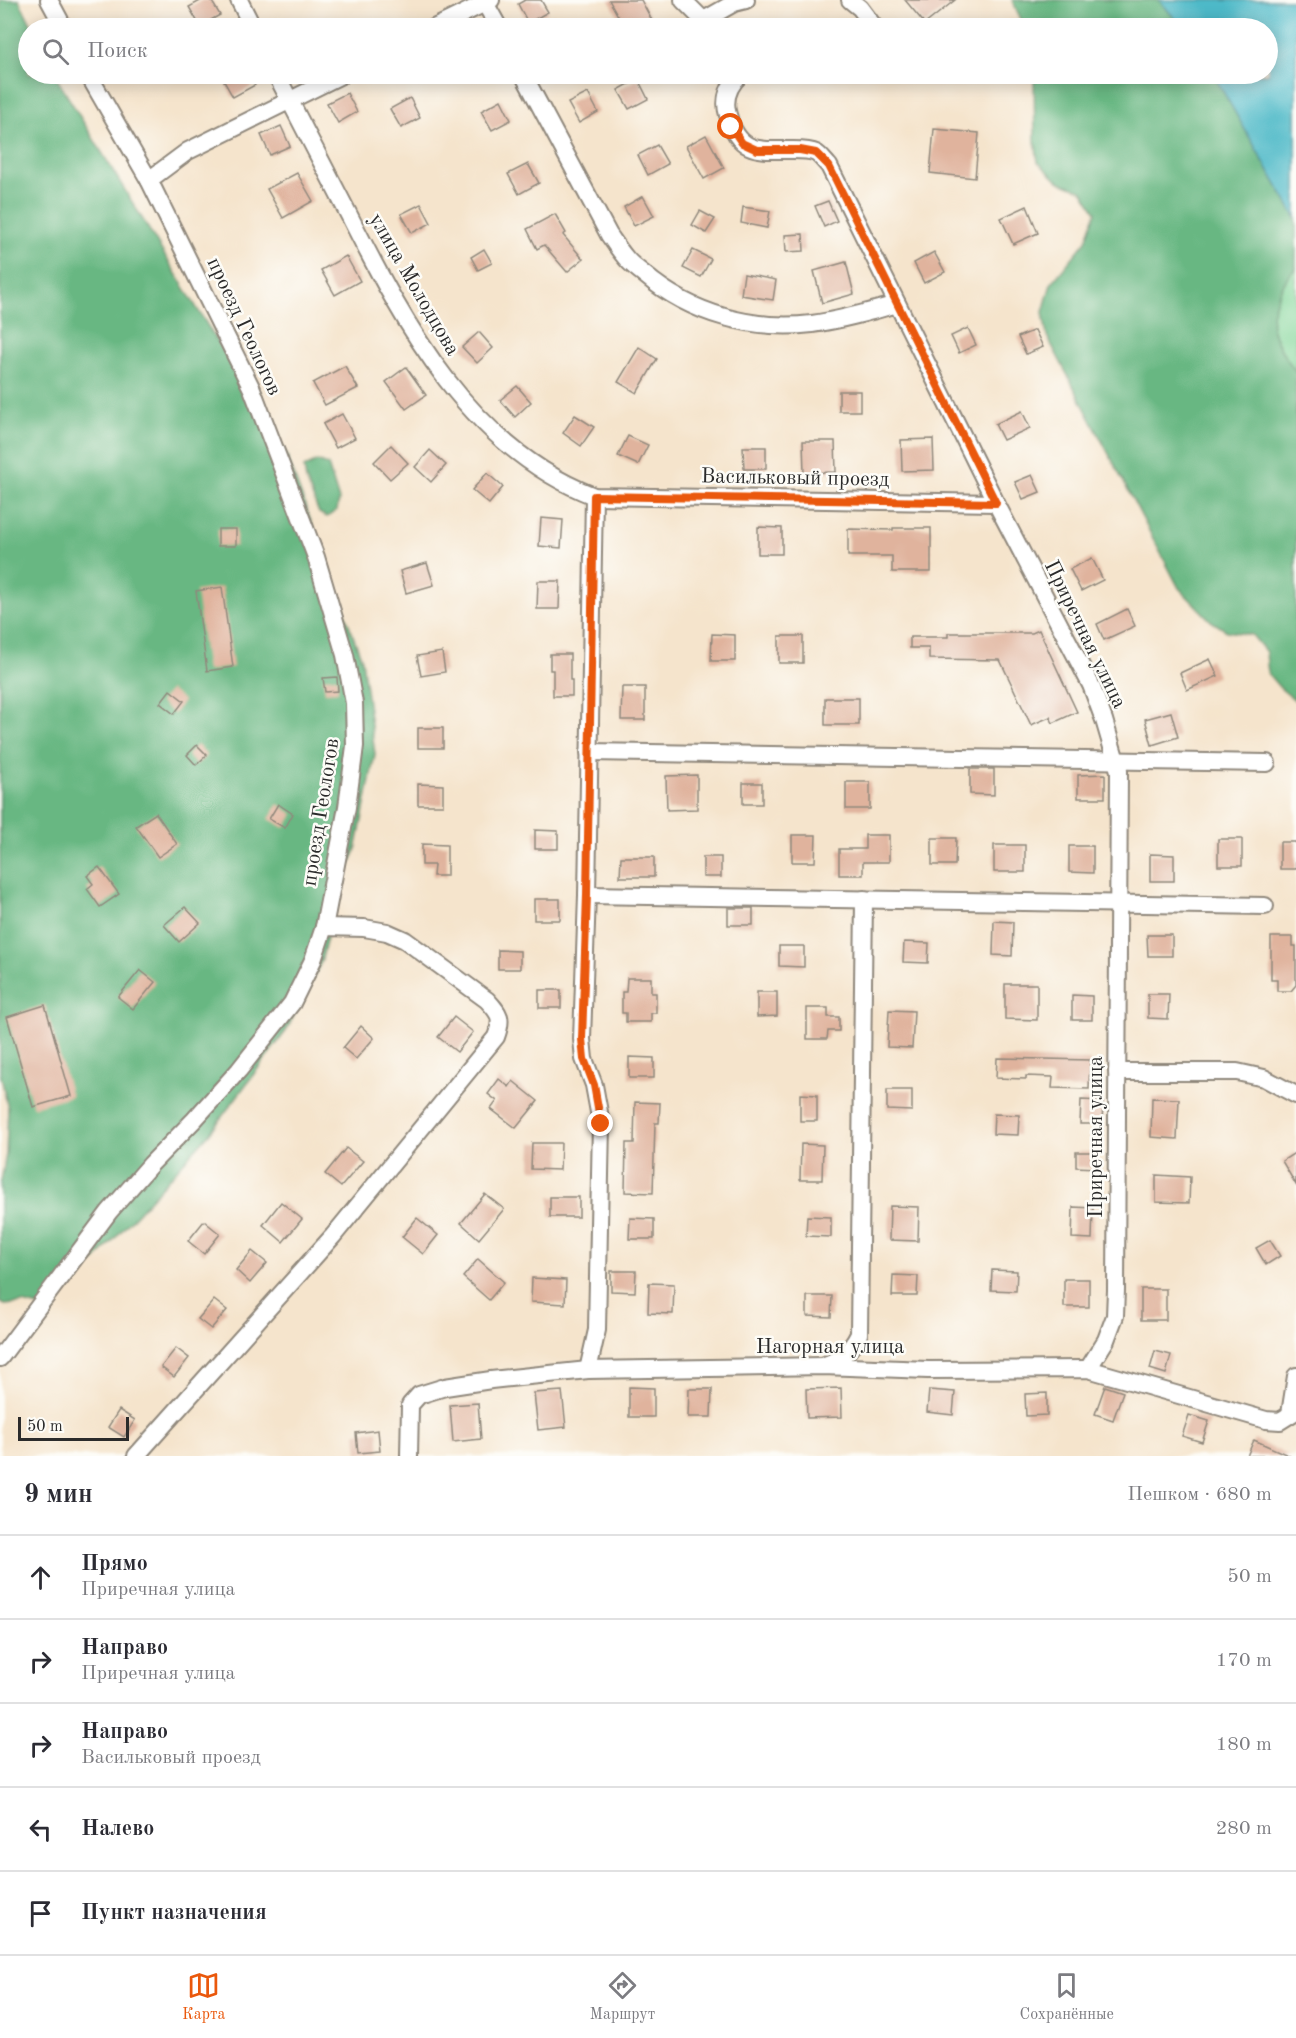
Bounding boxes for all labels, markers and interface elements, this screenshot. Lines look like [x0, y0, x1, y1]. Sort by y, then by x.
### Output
search box [18, 18, 1278, 84]
icon: search [39, 35, 72, 68]
text: Поиск [87, 40, 148, 62]
route start [717, 113, 743, 139]
street label: улица Молодцова [364, 210, 463, 360]
street label: проезд Геологов [203, 254, 285, 399]
street label: Васильковый проезд [701, 466, 890, 491]
street label: Приречная улица [1040, 557, 1130, 712]
street label: проезд Геологов [299, 737, 344, 888]
street label: Приречная улица [1086, 1056, 1107, 1218]
route end [587, 1110, 613, 1136]
street label: Нагорная улица [756, 1337, 904, 1358]
scale bar [18, 1414, 129, 1442]
text: 50 m [27, 1419, 63, 1435]
text: 9 мин [24, 1482, 93, 1508]
text: Пешком · 680 m [1127, 1485, 1272, 1505]
text: Прямо [81, 1553, 148, 1575]
icon: ahead [24, 1561, 57, 1594]
text: 50 m [1227, 1567, 1272, 1587]
text: Приречная улица [81, 1580, 235, 1600]
text: Направо [81, 1637, 168, 1659]
icon: right [24, 1645, 57, 1678]
text: 170 m [1216, 1651, 1272, 1671]
text: Приречная улица [81, 1664, 235, 1684]
text: Направо [81, 1721, 168, 1743]
icon: right [24, 1729, 57, 1762]
text: 180 m [1216, 1735, 1272, 1755]
text: Васильковый проезд [81, 1748, 261, 1768]
icon: left [24, 1813, 57, 1846]
text: Налево [81, 1818, 154, 1840]
text: 280 m [1216, 1819, 1272, 1839]
icon: arrive [24, 1897, 57, 1930]
text: Пункт назначения [81, 1902, 267, 1924]
tab: Карта [182, 1969, 225, 2025]
tab: Маршрут [590, 1969, 655, 2025]
tab: Сохранённые [1020, 1969, 1114, 2025]

